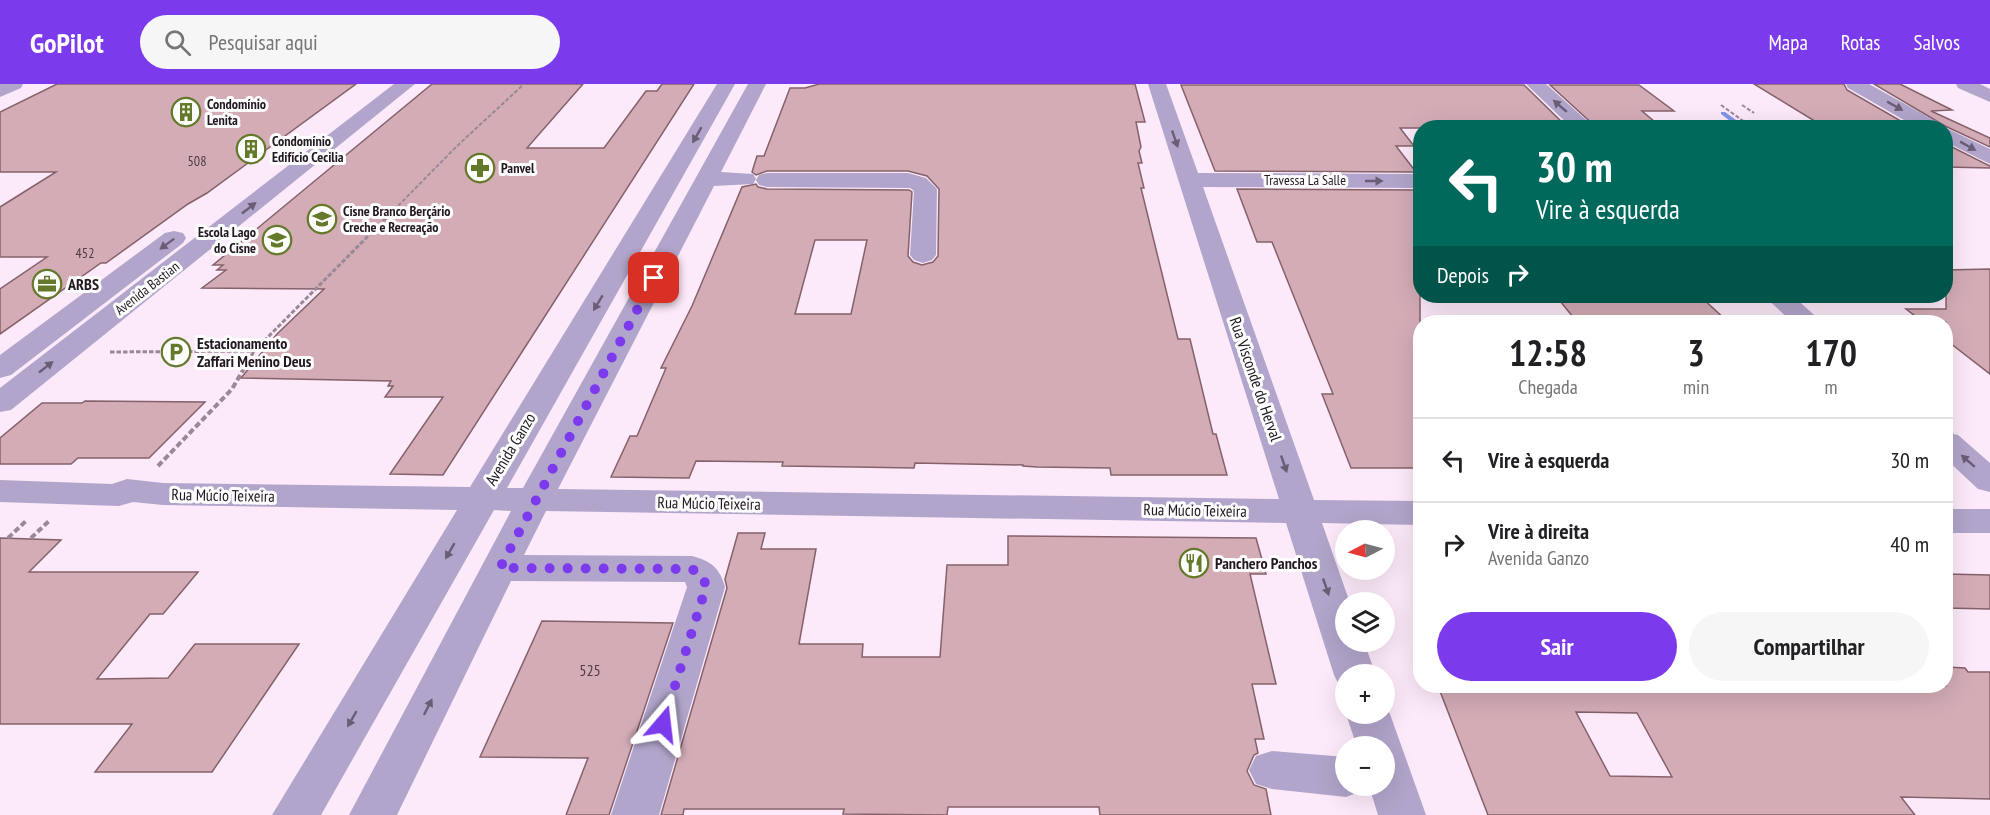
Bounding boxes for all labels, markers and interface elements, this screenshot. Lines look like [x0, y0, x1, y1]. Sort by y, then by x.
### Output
search box [140, 15, 560, 69]
text: GoPilot [30, 24, 104, 61]
icon: search [161, 26, 194, 59]
text: Pesquisar aqui [209, 28, 318, 56]
text: Mapa [1768, 29, 1808, 56]
text: Rotas [1841, 29, 1880, 56]
text: Salvos [1913, 29, 1960, 56]
place label: Condomínio Lenita [207, 95, 266, 129]
building icon: Condomínio Lenita [170, 96, 202, 128]
one-way arrow [1553, 100, 1568, 113]
one-way arrow [1886, 101, 1903, 111]
one-way arrow [692, 127, 702, 144]
one-way arrow [1171, 130, 1181, 148]
place label: Condomínio Edifício Cecilia [272, 132, 344, 166]
building icon: Condomínio Edifício Cecilia [235, 133, 267, 165]
text: 30 m [1536, 139, 1613, 194]
one-way arrow [1960, 141, 1977, 151]
icon: left [1437, 144, 1515, 222]
house number: 508 [188, 152, 206, 170]
pharmacy icon: Panvel [464, 152, 496, 184]
place label: Panvel [501, 159, 535, 177]
street label: Travessa La Salle [1264, 171, 1346, 189]
one-way arrow [1364, 176, 1383, 186]
text: Vire à esquerda [1536, 192, 1680, 226]
one-way arrow [241, 201, 257, 214]
place label: Cisne Branco Berçário Creche e Recreação [343, 202, 451, 236]
school or university icon: Cisne Branco Berçário Creche e Recreação [306, 203, 338, 235]
place label: Escola Lago do Cisne [198, 223, 256, 257]
school or university icon: Escola Lago do Cisne [261, 224, 293, 256]
one-way arrow [159, 237, 174, 249]
house number: 452 [76, 244, 94, 262]
pin [628, 252, 679, 303]
street label: Avenida Bastian [111, 257, 183, 319]
icon: right [1501, 258, 1534, 291]
icon: arrive [637, 261, 670, 294]
text: Depois [1437, 261, 1489, 289]
office icon: ARBS [31, 268, 63, 300]
place label: ARBS [67, 274, 99, 294]
one-way arrow [593, 295, 603, 312]
street label: Rua Visconde do Herval [1225, 314, 1287, 444]
text: 12:58 [1509, 329, 1587, 376]
text: 3 [1687, 329, 1705, 376]
text: 170 [1805, 329, 1857, 376]
place label: Estacionamento Zaffari Menino Deus [197, 333, 312, 371]
parking icon: Estacionamento Zaffari Menino Deus [160, 336, 192, 368]
one-way arrow [38, 361, 54, 374]
text: Chegada [1518, 374, 1578, 400]
text: min [1683, 374, 1709, 400]
text: m [1825, 374, 1838, 400]
street label: Avenida Ganzo [481, 409, 539, 489]
icon: left [1437, 444, 1470, 477]
text: Vire à esquerda [1488, 446, 1609, 474]
text: 30 m [1890, 446, 1929, 474]
one-way arrow [1280, 455, 1290, 473]
one-way arrow [1960, 455, 1976, 468]
street label: Rua Múcio Teixeira [171, 484, 275, 506]
street label: Rua Múcio Teixeira [657, 492, 761, 514]
street label: Rua Múcio Teixeira [1143, 499, 1247, 521]
text: Vire à direita [1488, 517, 1589, 545]
north arrow [1335, 520, 1395, 580]
map controls [1335, 520, 1395, 796]
icon: right [1437, 528, 1470, 561]
text: 40 m [1890, 530, 1929, 558]
one-way arrow [445, 543, 456, 559]
text: Avenida Ganzo [1488, 545, 1589, 571]
restaurant icon: Panchero Panchos [1178, 547, 1210, 579]
place label: Panchero Panchos [1215, 553, 1318, 573]
one-way arrow [1321, 578, 1331, 596]
button: layers [1335, 592, 1395, 652]
button: Sair [1437, 612, 1677, 681]
button: Compartilhar [1689, 612, 1929, 681]
house number: 525 [579, 660, 601, 680]
button: + [1335, 664, 1395, 724]
position arrow [631, 692, 695, 756]
one-way arrow [423, 698, 433, 715]
one-way arrow [347, 711, 357, 728]
button: − [1335, 736, 1395, 796]

